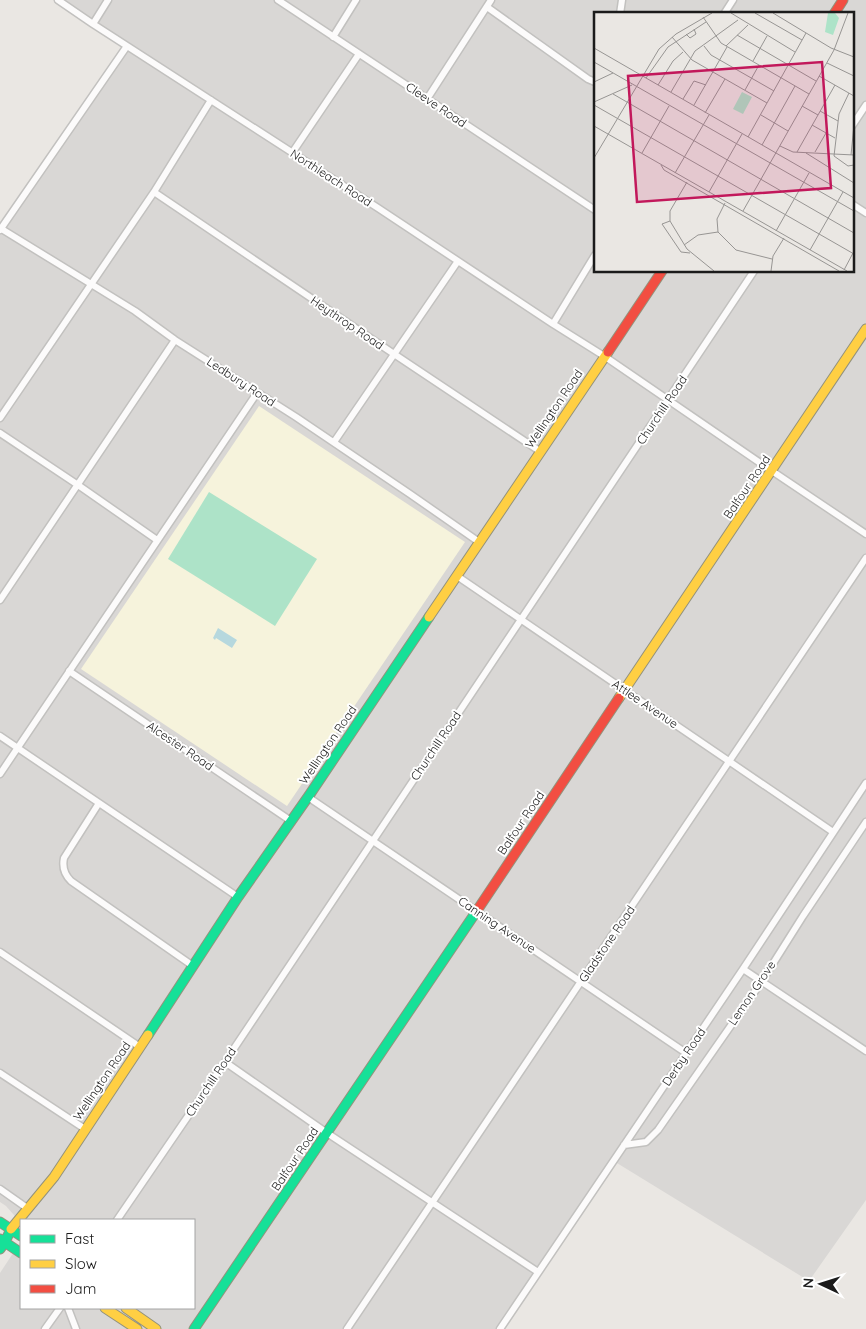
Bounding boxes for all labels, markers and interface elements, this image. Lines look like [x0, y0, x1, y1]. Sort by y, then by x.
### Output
inset map [594, 12, 854, 272]
street label: Cleeve Road [403, 79, 470, 130]
street label: Northleach Road [288, 146, 375, 210]
street label: Heythrop Road [308, 293, 387, 353]
street label: Ledbury Road [204, 354, 278, 409]
street label: Wellington Road [522, 366, 586, 451]
street label: Churchill Road [633, 372, 690, 447]
street label: Balfour Road [720, 452, 773, 521]
street label: Attlee Avenue [609, 676, 681, 731]
street label: Wellington Road [296, 702, 360, 787]
street label: Churchill Road [407, 708, 464, 783]
street label: Alcester Road [144, 718, 217, 773]
street label: Balfour Road [494, 788, 547, 857]
street label: Canning Avenue [456, 893, 539, 956]
street label: Gladstone Road [575, 903, 638, 985]
street label: Lemon Grove [725, 957, 779, 1028]
street label: Derby Road [659, 1025, 709, 1089]
street label: Wellington Road [70, 1038, 134, 1123]
street label: Churchill Road [182, 1044, 239, 1119]
street label: Balfour Road [268, 1124, 321, 1193]
legend [20, 1219, 195, 1309]
text: Fast [65, 1229, 94, 1248]
text: Slow [65, 1254, 97, 1273]
north arrow [796, 1259, 846, 1309]
text: N [799, 1277, 817, 1289]
text: Jam [65, 1279, 96, 1298]

